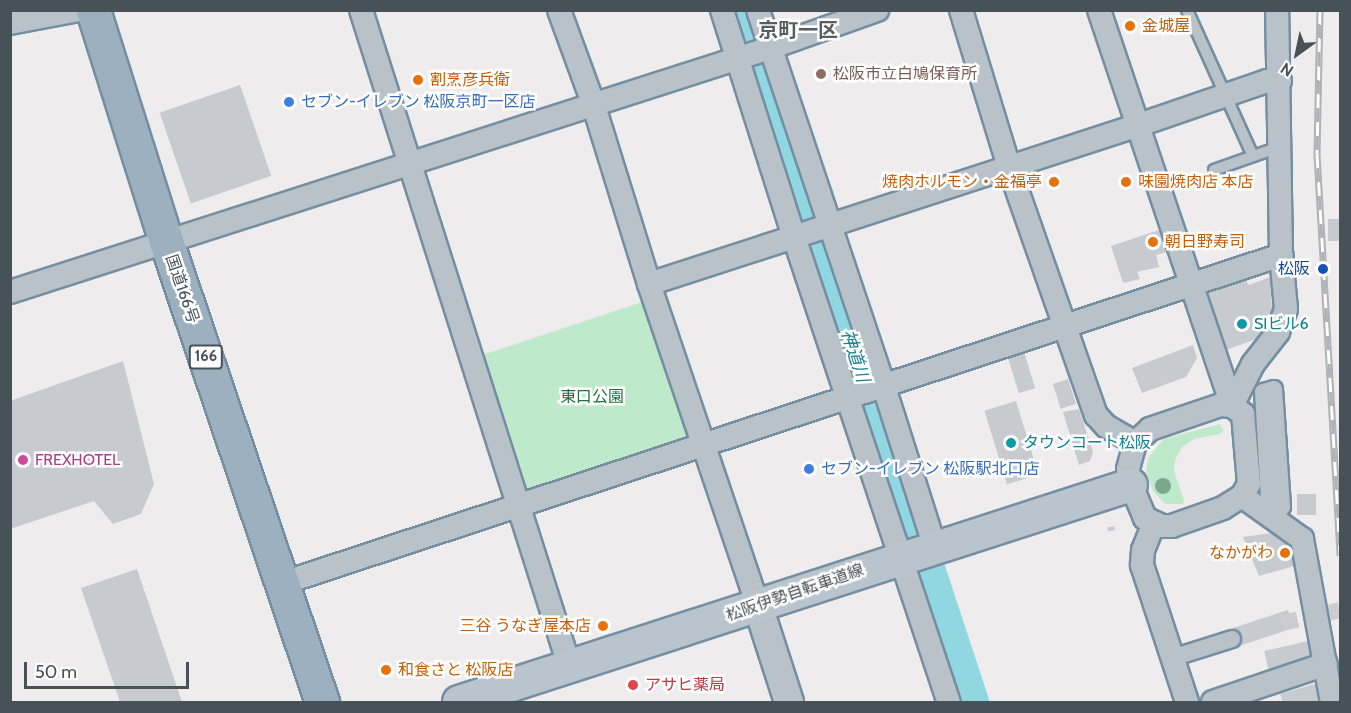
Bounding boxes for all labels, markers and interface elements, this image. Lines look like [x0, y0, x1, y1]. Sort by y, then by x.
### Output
place label: 金城屋 [1142, 16, 1190, 36]
district label: 京町一区 [758, 18, 838, 42]
marker: 金城屋 [1123, 19, 1137, 33]
north arrow [1267, 24, 1327, 84]
text: N [1277, 58, 1297, 81]
place label: 松阪市立白鳩保育所 [833, 64, 977, 84]
marker: 松阪市立白鳩保育所 [814, 67, 828, 81]
place label: 割烹彦兵衛 [430, 70, 510, 90]
marker: 割烹彦兵衛 [411, 73, 425, 87]
place label: セブン-イレブン 松阪京町一区店 [301, 92, 535, 112]
marker: セブン-イレブン 松阪京町一区店 [282, 95, 296, 109]
place label: 焼肉ホルモン・金福亭 [882, 172, 1042, 192]
place label: 味園焼肉店 本店 [1138, 172, 1254, 192]
marker: 焼肉ホルモン・金福亭 [1047, 175, 1061, 189]
marker: 味園焼肉店 本店 [1119, 175, 1133, 189]
place label: 朝日野寿司 [1165, 232, 1245, 252]
marker: 朝日野寿司 [1146, 235, 1160, 249]
street label: 国道166号 [161, 252, 203, 326]
place label: 松阪 [1278, 259, 1310, 279]
marker: 松阪 [1314, 260, 1332, 278]
place label: SIビル6 [1254, 314, 1309, 334]
marker: SIビル6 [1235, 317, 1249, 331]
water label: 神道川 [836, 327, 874, 385]
road number: 166 [188, 345, 224, 369]
park label: 東口公園 [560, 387, 624, 407]
place label: タウンコート松阪 [1023, 433, 1151, 453]
marker: タウンコート松阪 [1004, 436, 1018, 450]
place label: FREXHOTEL [35, 450, 120, 470]
marker: FREXHOTEL [16, 453, 30, 467]
place label: セブン-イレブン 松阪駅北口店 [821, 459, 1039, 479]
marker: セブン-イレブン 松阪駅北口店 [802, 462, 816, 476]
place label: なかがわ [1209, 543, 1273, 563]
marker: なかがわ [1278, 546, 1292, 560]
street label: 松阪伊勢自転車道線 [724, 560, 866, 626]
place label: 三谷 うなぎ屋本店 [459, 616, 591, 636]
marker: 三谷 うなぎ屋本店 [596, 619, 610, 633]
scale bar [27, 650, 192, 688]
place label: 和食さと 松阪店 [398, 660, 514, 680]
text: 50 m [35, 661, 77, 683]
marker: 和食さと 松阪店 [379, 663, 393, 677]
place label: アサヒ薬局 [645, 675, 725, 695]
marker: アサヒ薬局 [626, 678, 640, 692]

